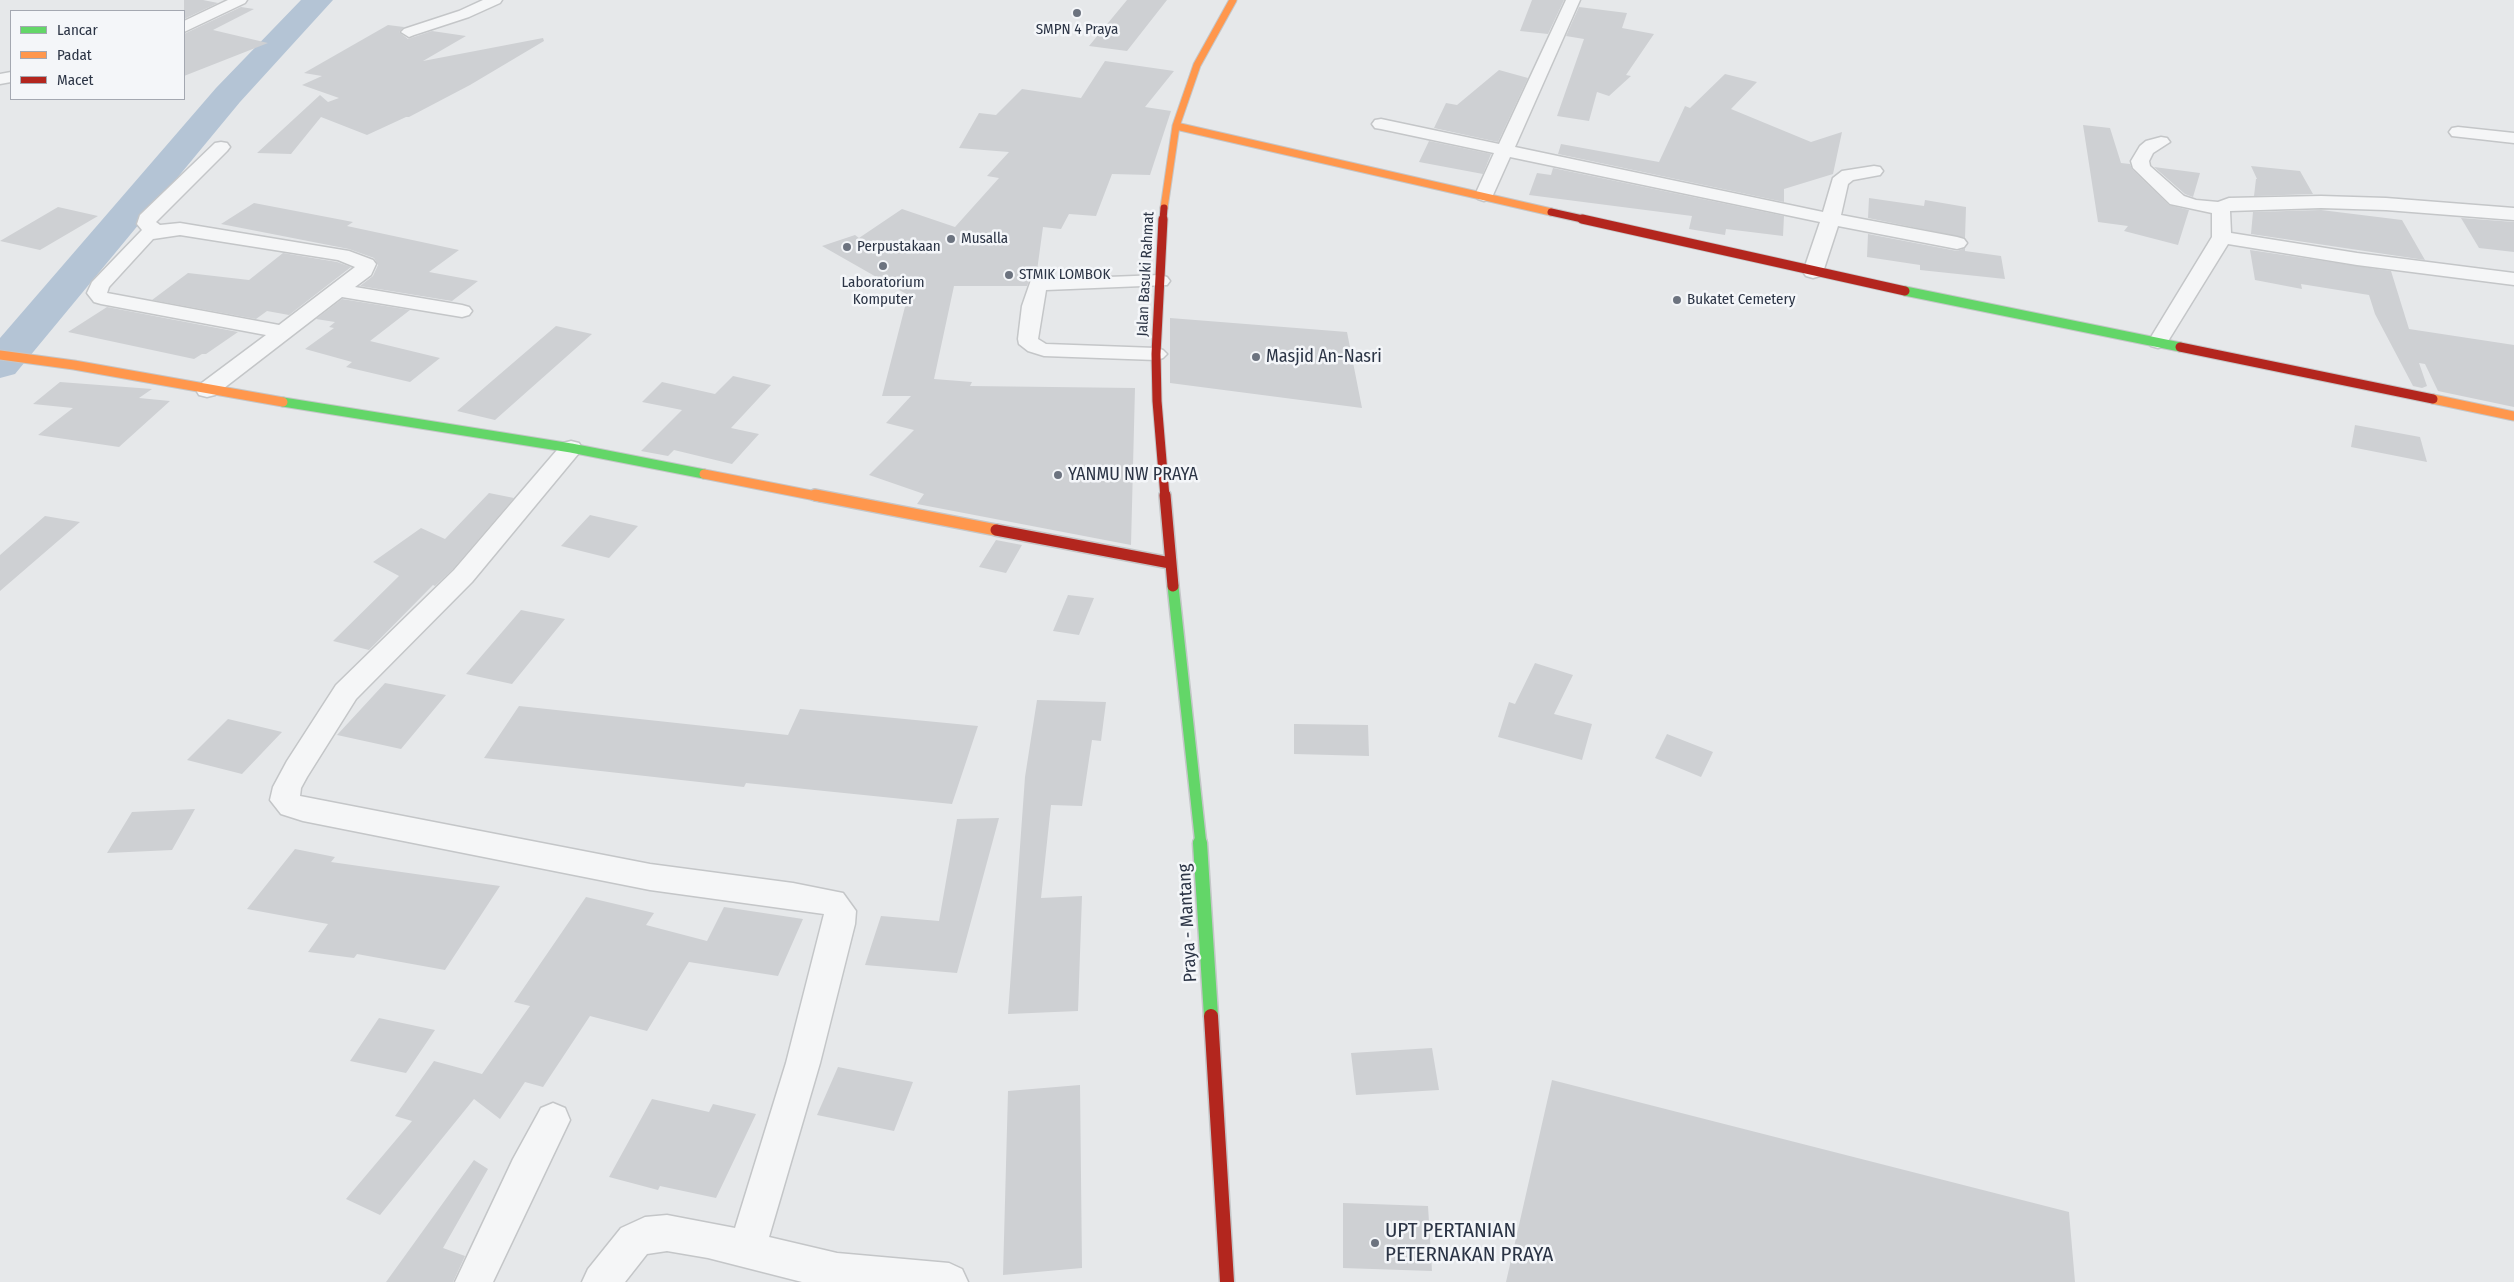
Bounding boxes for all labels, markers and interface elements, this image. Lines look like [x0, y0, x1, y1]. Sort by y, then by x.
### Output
marker: SMPN 4 Praya [1071, 7, 1083, 19]
legend [10, 10, 185, 100]
text: Lancar [57, 21, 98, 39]
place label: SMPN 4 Praya [1036, 21, 1118, 39]
text: Padat [57, 46, 92, 64]
text: Macet [57, 71, 93, 89]
street label: Jalan Basuki Rahmat [1134, 211, 1158, 337]
place label: Musalla [961, 230, 1008, 248]
marker: Musalla [945, 233, 957, 245]
place label: Perpustakaan [857, 238, 941, 256]
marker: Perpustakaan [841, 241, 853, 253]
marker: Laboratorium Komputer [877, 260, 889, 272]
place label: STMIK LOMBOK [1019, 266, 1110, 284]
marker: STMIK LOMBOK [1003, 269, 1015, 281]
place label: Laboratorium Komputer [842, 274, 924, 309]
place label: Bukatet Cemetery [1687, 291, 1795, 309]
marker: Bukatet Cemetery [1671, 294, 1683, 306]
place label: Masjid An-Nasri [1266, 346, 1382, 368]
marker: Masjid An-Nasri [1250, 351, 1262, 363]
place label: YANMU NW PRAYA [1068, 464, 1198, 486]
marker: YANMU NW PRAYA [1052, 469, 1064, 481]
street label: Praya - Mantang [1174, 863, 1202, 983]
place label: UPT PERTANIAN PETERNAKAN PRAYA [1385, 1218, 1553, 1268]
marker: UPT PERTANIAN PETERNAKAN PRAYA [1369, 1237, 1381, 1249]

